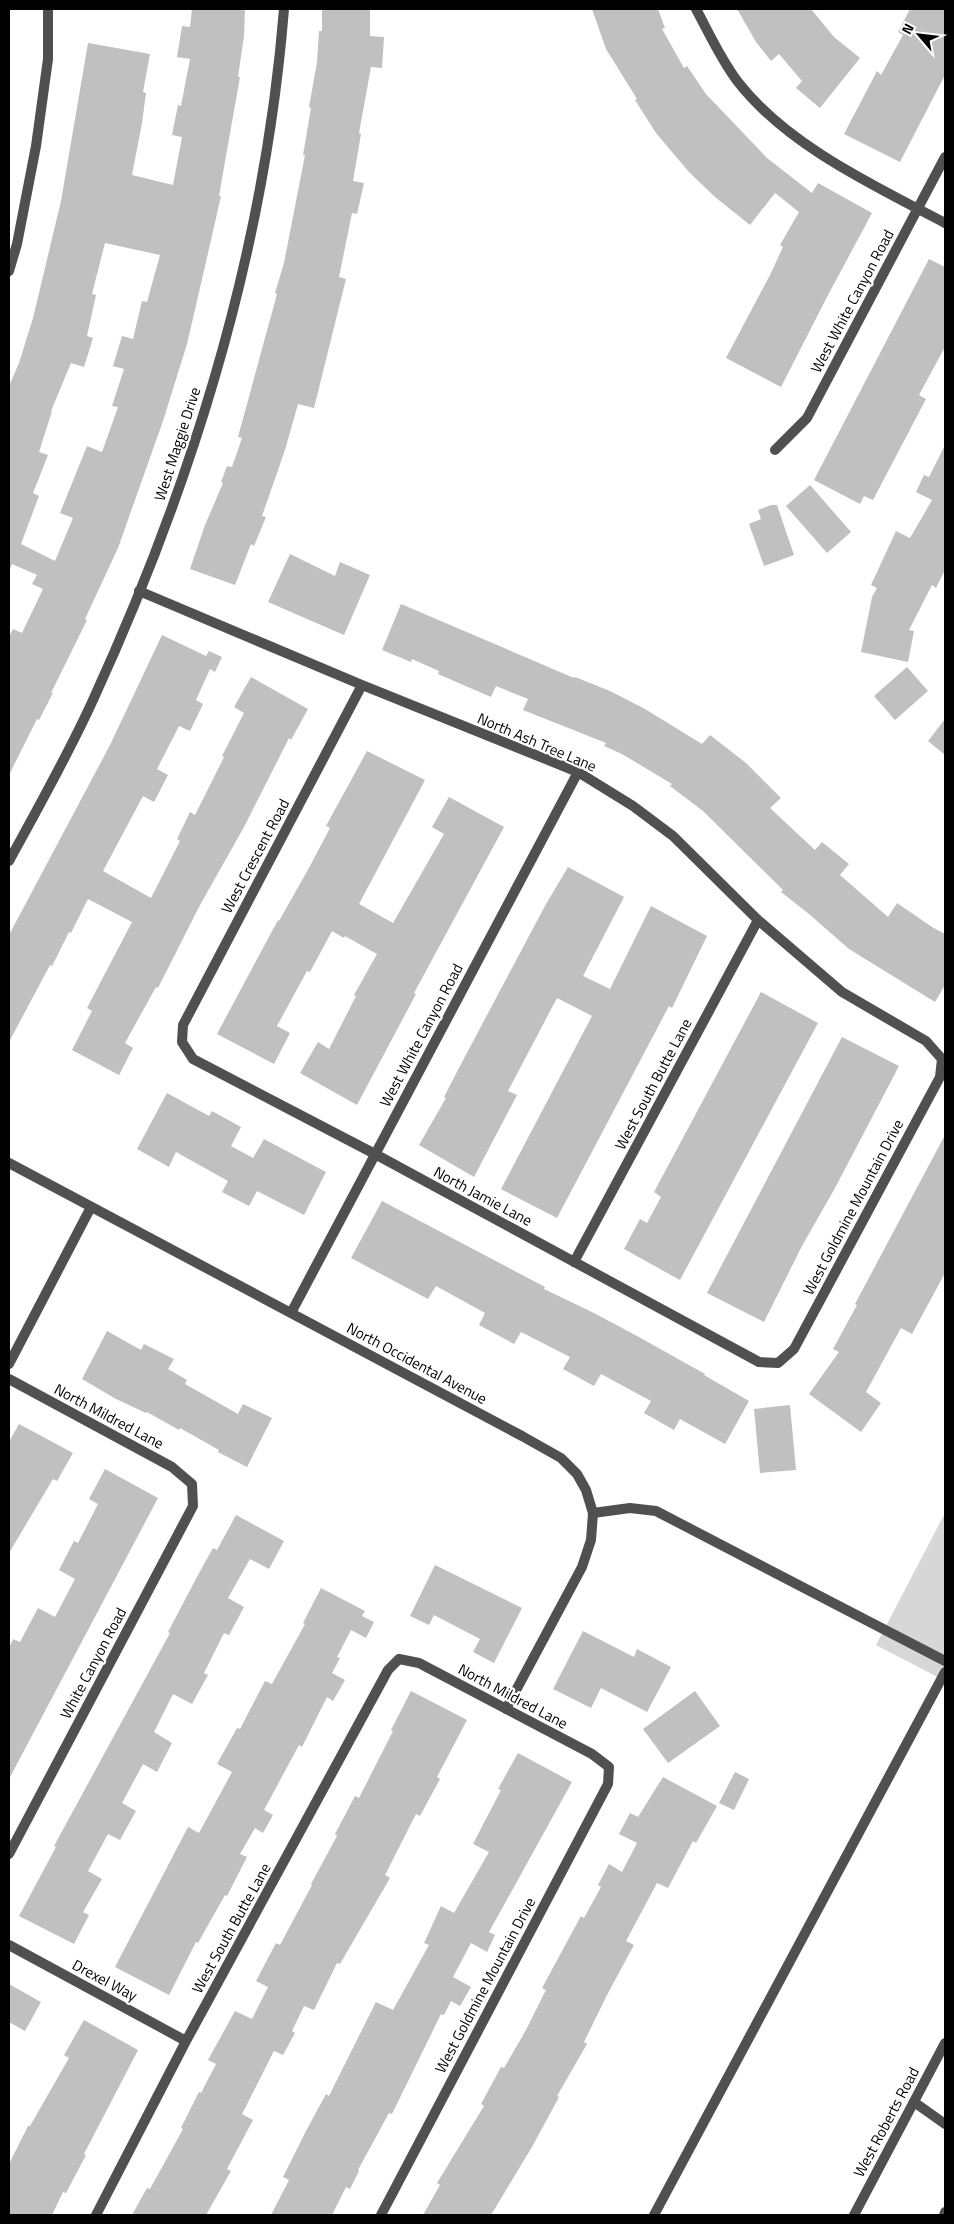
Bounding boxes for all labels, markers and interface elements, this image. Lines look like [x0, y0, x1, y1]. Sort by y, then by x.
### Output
north arrow [894, 10, 944, 60]
text: N [896, 19, 919, 38]
street label: West White Canyon Road [804, 225, 900, 377]
street label: West Maggie Drive [148, 384, 206, 504]
street label: North Ash Tree Lane [474, 707, 600, 777]
street label: West Crescent Road [215, 795, 295, 917]
street label: West White Canyon Road [373, 959, 469, 1111]
street label: West South Butte Lane [609, 1014, 697, 1154]
street label: West Goldmine Mountain Drive [797, 1115, 909, 1299]
street label: North Jamie Lane [430, 1160, 536, 1232]
street label: North Occidental Avenue [343, 1316, 491, 1410]
street label: North Mildred Lane [50, 1377, 168, 1455]
street label: White Canyon Road [54, 1603, 132, 1723]
street label: North Mildred Lane [454, 1657, 572, 1735]
street label: West South Butte Lane [186, 1859, 276, 1997]
street label: West Goldmine Mountain Drive [429, 1893, 541, 2077]
street label: Drexel Way [68, 1953, 142, 2007]
street label: West Roberts Road [847, 2063, 925, 2181]

